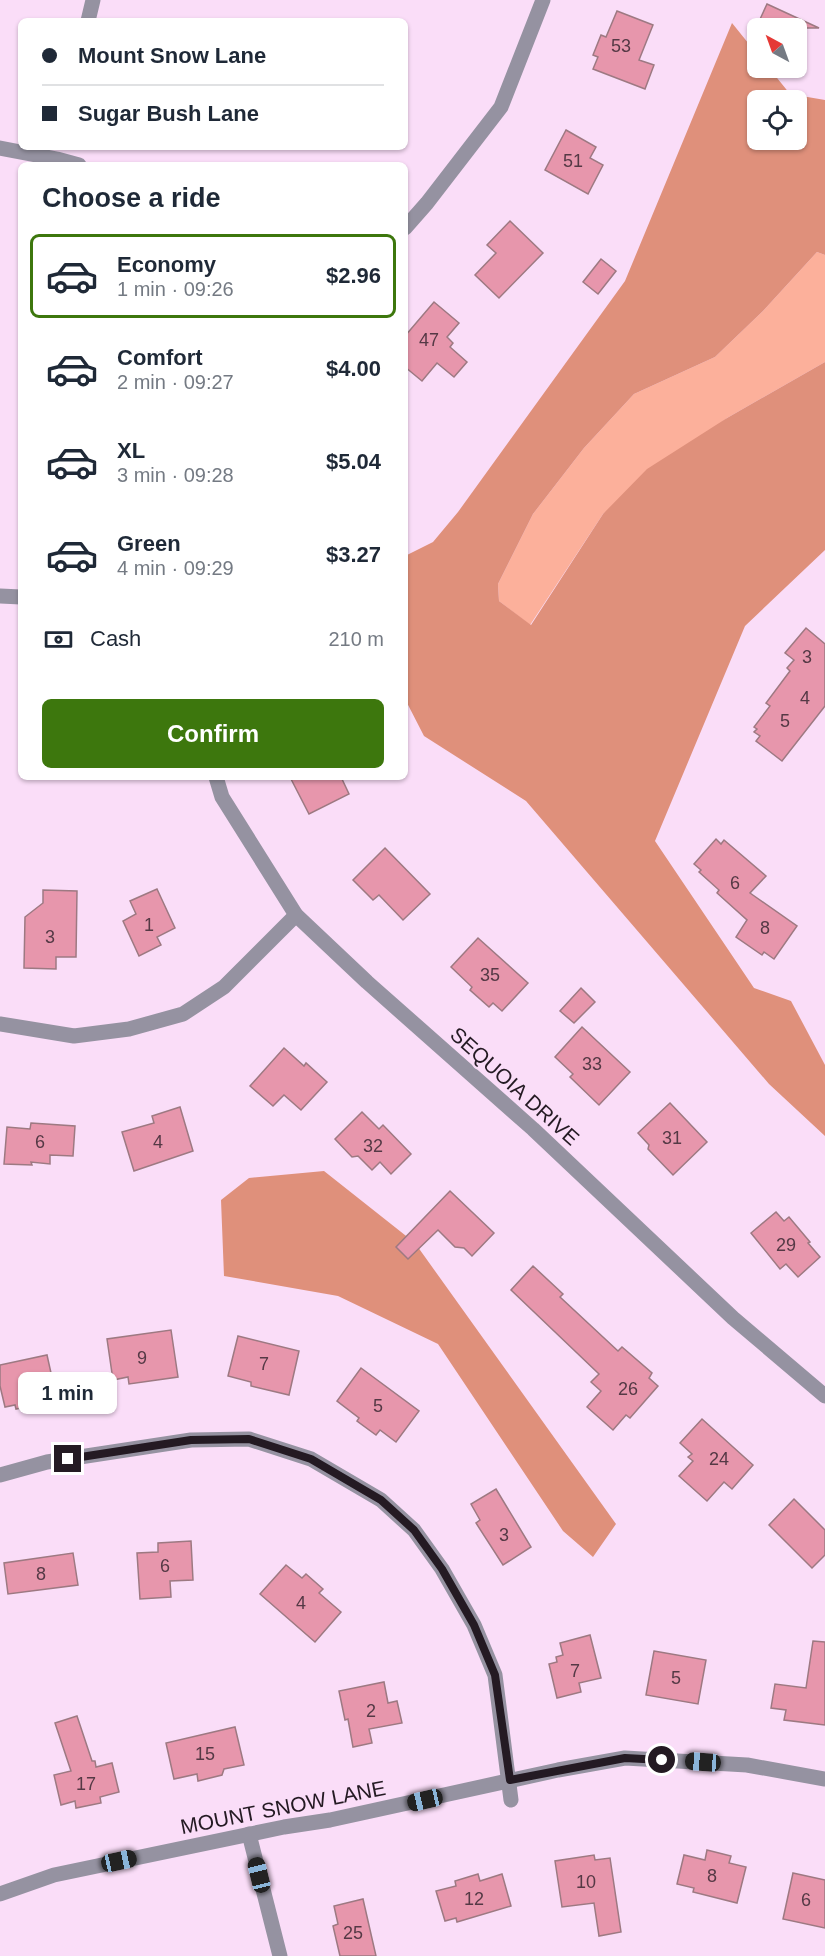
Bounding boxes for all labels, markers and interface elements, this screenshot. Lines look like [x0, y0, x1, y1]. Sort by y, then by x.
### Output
north arrow [747, 18, 807, 78]
map controls [747, 18, 807, 150]
house number: 53 [611, 36, 631, 56]
text: Mount Snow Lane [78, 43, 266, 68]
button: locate [747, 90, 807, 150]
text: Sugar Bush Lane [78, 101, 259, 126]
house number: 51 [563, 151, 583, 171]
text: Choose a ride [42, 183, 221, 213]
icon: car [45, 249, 99, 303]
text: Economy [117, 252, 216, 277]
text: $2.96 [326, 263, 381, 288]
text: 1 min · 09:26 [117, 278, 234, 300]
house number: 47 [419, 330, 439, 350]
icon: car [45, 342, 99, 396]
text: Comfort [117, 345, 203, 370]
text: $4.00 [326, 356, 381, 381]
text: 2 min · 09:27 [117, 371, 234, 393]
icon: car [45, 435, 99, 489]
text: XL [117, 438, 145, 463]
text: $5.04 [326, 449, 381, 474]
text: 3 min · 09:28 [117, 464, 234, 486]
icon: car [45, 528, 99, 582]
text: Green [117, 531, 181, 556]
text: $3.27 [326, 542, 381, 567]
text: 4 min · 09:29 [117, 557, 234, 579]
icon: cash [42, 623, 75, 656]
text: Cash [90, 626, 141, 651]
text: 210 m [328, 628, 384, 650]
house number: 3 [802, 647, 812, 667]
house number: 4 [800, 688, 810, 708]
button: Confirm [42, 699, 384, 768]
house number: 5 [780, 711, 790, 731]
house number: 6 [730, 873, 740, 893]
house number: 1 [144, 915, 154, 935]
house number: 8 [760, 918, 770, 938]
house number: 3 [45, 927, 55, 947]
house number: 35 [480, 965, 500, 985]
street label: SEQUOIA DRIVE [446, 1022, 584, 1150]
house number: 33 [582, 1054, 602, 1074]
house number: 31 [662, 1128, 682, 1148]
house number: 6 [35, 1132, 45, 1152]
house number: 4 [153, 1132, 163, 1152]
house number: 32 [363, 1136, 383, 1156]
house number: 29 [776, 1235, 796, 1255]
house number: 9 [137, 1348, 147, 1368]
house number: 7 [259, 1354, 269, 1374]
callout: 1 min [19, 1372, 118, 1414]
house number: 26 [618, 1379, 638, 1399]
text: 1 min [41, 1382, 94, 1404]
house number: 5 [373, 1396, 383, 1416]
route end [54, 1445, 81, 1472]
house number: 24 [709, 1449, 729, 1469]
house number: 3 [499, 1525, 509, 1545]
house number: 6 [160, 1556, 170, 1576]
house number: 8 [36, 1564, 46, 1584]
house number: 4 [296, 1593, 306, 1613]
house number: 7 [570, 1661, 580, 1681]
house number: 5 [671, 1668, 681, 1688]
house number: 2 [366, 1701, 376, 1721]
house number: 15 [195, 1744, 215, 1764]
route start [648, 1746, 675, 1773]
car [684, 1752, 722, 1772]
house number: 17 [76, 1774, 96, 1794]
street label: MOUNT SNOW LANE [178, 1776, 388, 1838]
car [405, 1787, 445, 1813]
car [100, 1848, 138, 1874]
car [246, 1855, 272, 1895]
house number: 8 [707, 1866, 717, 1886]
house number: 10 [576, 1872, 596, 1892]
house number: 12 [464, 1889, 484, 1909]
house number: 6 [801, 1890, 811, 1910]
house number: 25 [343, 1923, 363, 1943]

